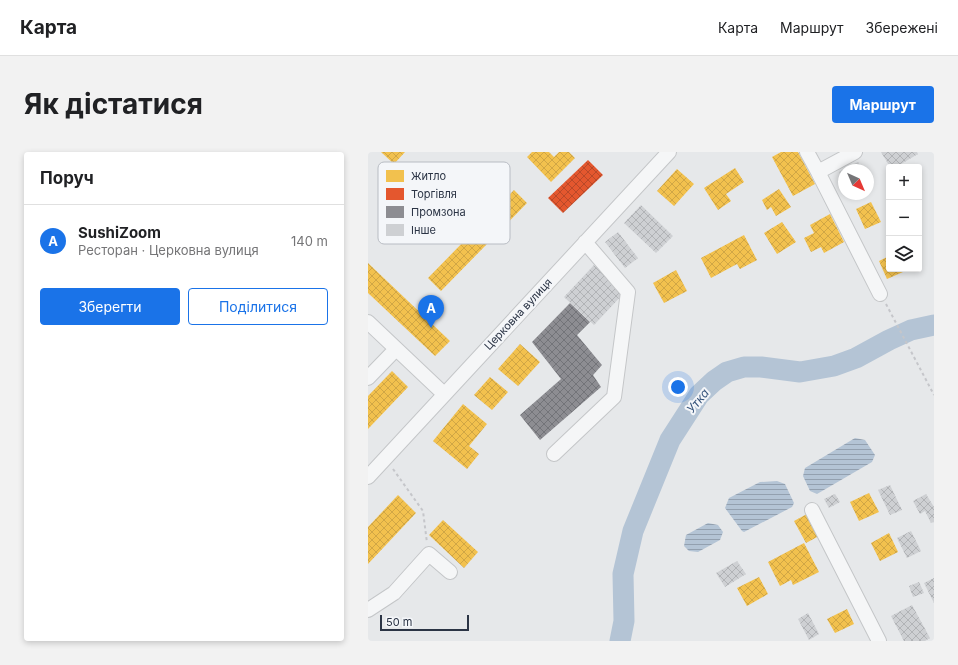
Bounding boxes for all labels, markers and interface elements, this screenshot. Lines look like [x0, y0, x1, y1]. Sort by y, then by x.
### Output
text: Карта [20, 16, 77, 39]
text: Карта [718, 19, 758, 36]
text: Маршрут [780, 19, 844, 36]
text: Збережені [866, 19, 938, 36]
button: Маршрут [832, 86, 934, 123]
text: Як дістатися [24, 87, 203, 121]
legend [378, 162, 510, 244]
north arrow [838, 164, 874, 200]
map controls [886, 164, 922, 272]
button: + [886, 164, 922, 200]
text: Поруч [40, 168, 94, 188]
text: Житло [411, 169, 447, 183]
text: Торгівля [411, 187, 457, 201]
button: − [886, 200, 922, 236]
text: Промзона [411, 205, 466, 219]
text: SushiZoom [78, 223, 161, 242]
text: Інше [411, 223, 436, 237]
text: A [48, 233, 58, 249]
text: 140 m [291, 233, 328, 249]
button: layers [886, 236, 922, 272]
text: Ресторан · Церковна вулиця [78, 242, 259, 258]
street label: Церковна вулиця [481, 275, 555, 353]
button: Зберегти [40, 288, 180, 325]
button: Поділитися [188, 288, 328, 325]
pin: A [418, 295, 444, 328]
your location [668, 377, 688, 397]
water label: Утка [683, 385, 712, 416]
scale bar [380, 613, 469, 632]
text: 50 m [386, 615, 412, 629]

